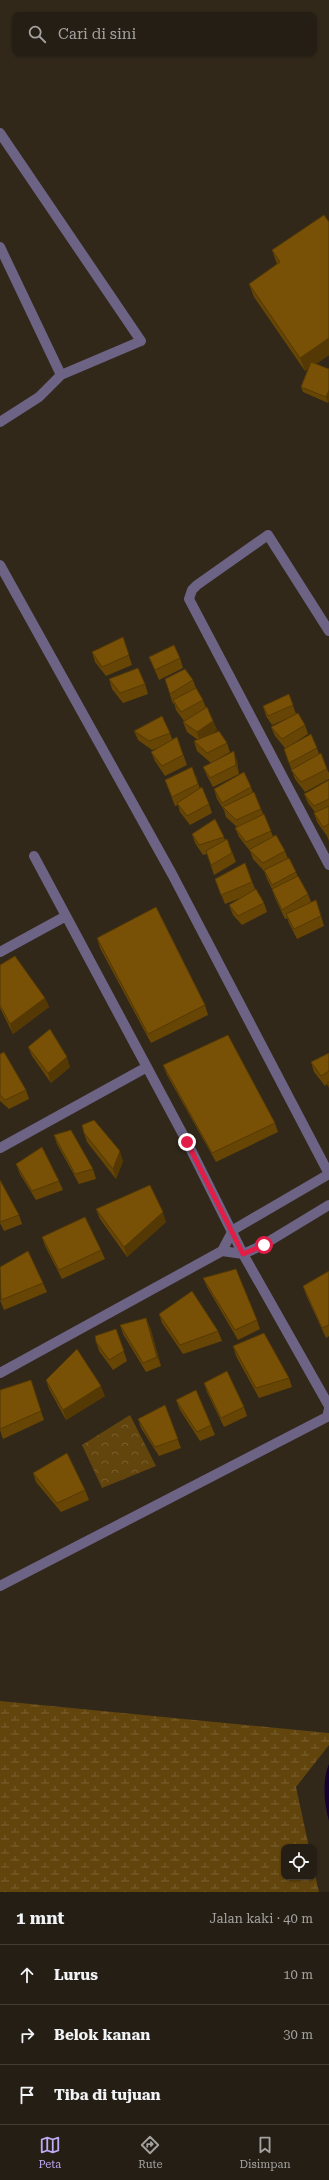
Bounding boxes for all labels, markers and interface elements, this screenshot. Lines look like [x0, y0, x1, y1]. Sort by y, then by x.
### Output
search box [12, 12, 317, 56]
icon: search [26, 23, 48, 45]
text: Cari di sini [58, 25, 136, 43]
route end [178, 1133, 196, 1151]
route start [255, 1236, 273, 1254]
map controls [281, 1844, 317, 1880]
button: locate [281, 1844, 317, 1880]
text: 1 mnt [16, 1908, 65, 1928]
text: Jalan kaki · 40 m [209, 1911, 313, 1926]
icon: ahead [16, 1964, 38, 1986]
text: Lurus [54, 1966, 98, 1984]
text: 10 m [283, 1967, 313, 1982]
icon: right [16, 2024, 38, 2046]
text: Belok kanan [54, 2026, 150, 2044]
text: 30 m [283, 2027, 313, 2042]
icon: arrive [16, 2084, 38, 2106]
text: Tiba di tujuan [54, 2086, 161, 2104]
tab: Peta [38, 2134, 61, 2171]
tab: Rute [138, 2134, 163, 2171]
tab: Disimpan [240, 2134, 291, 2171]

